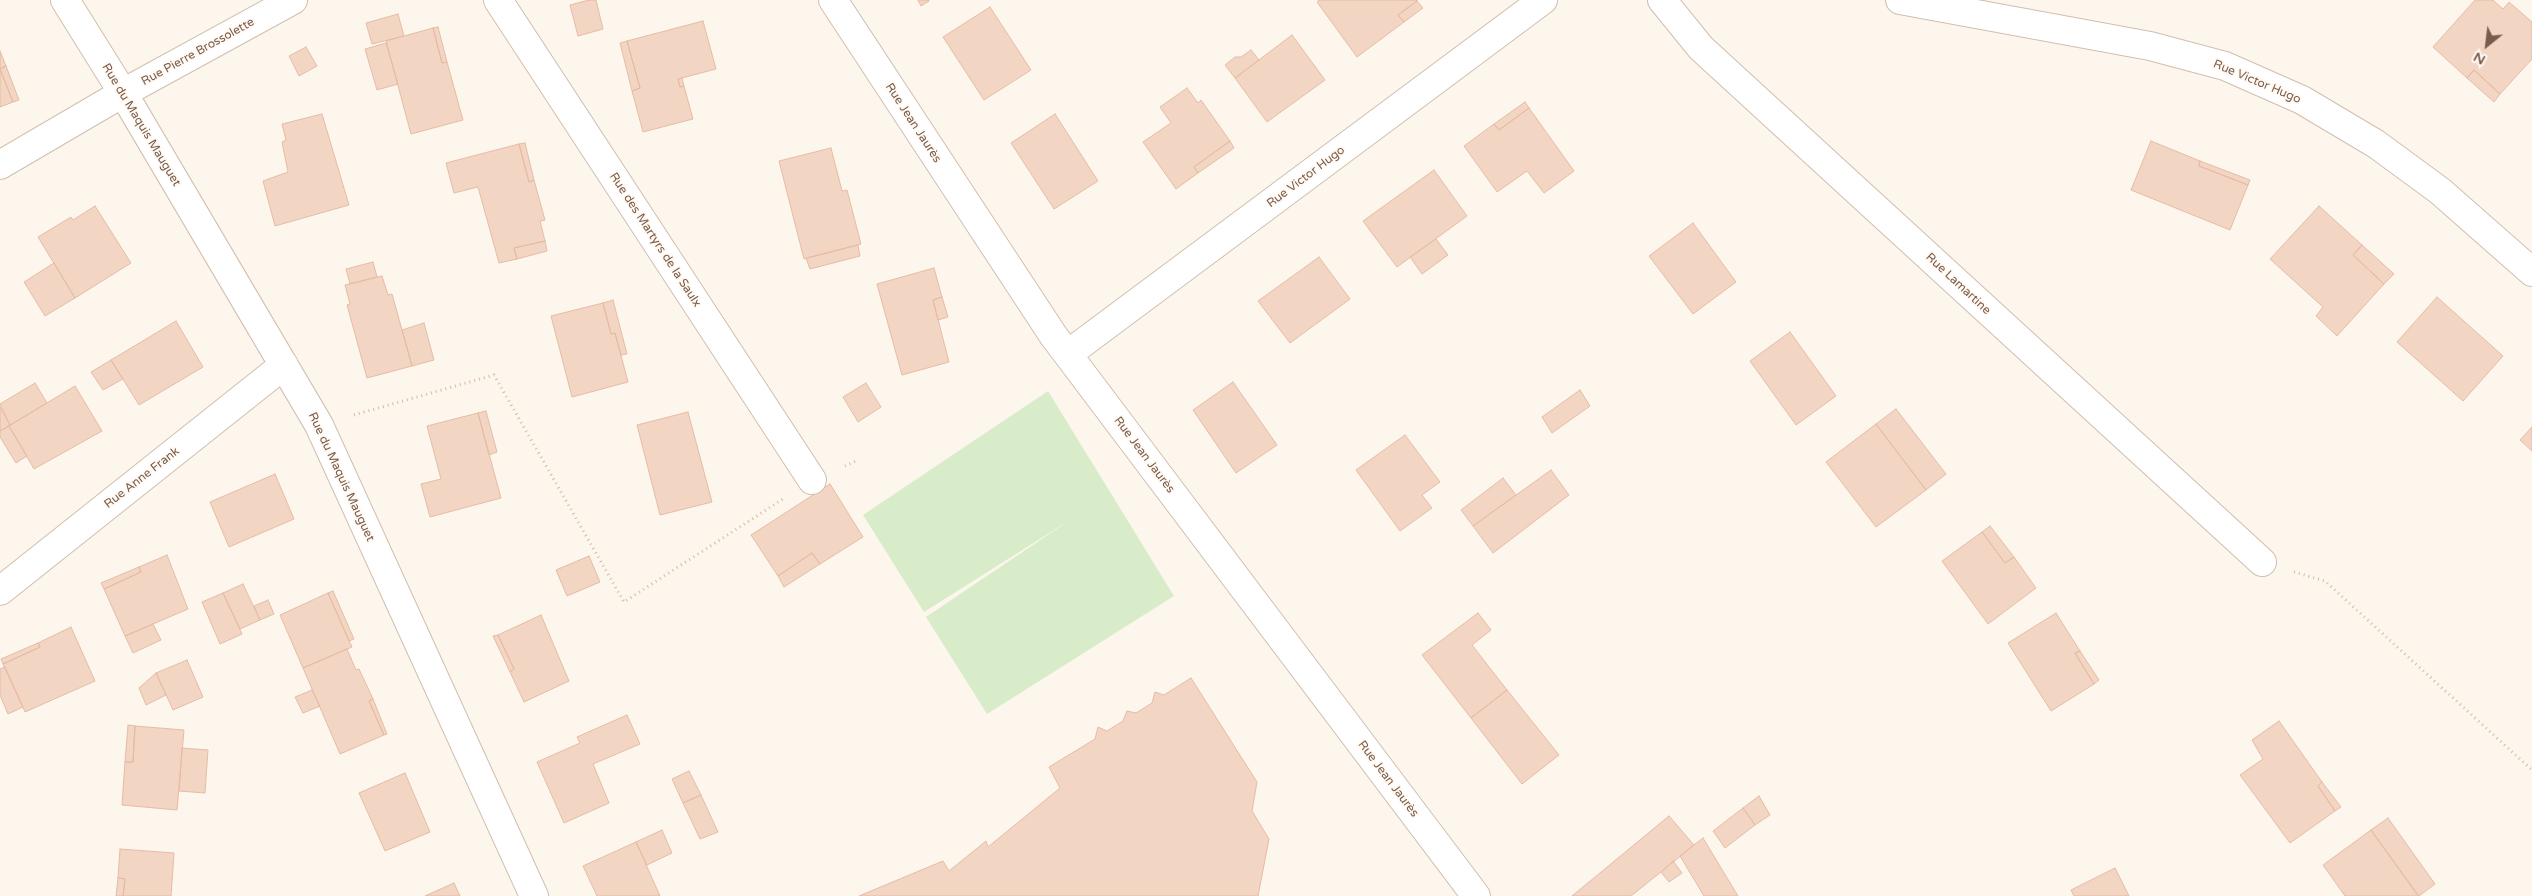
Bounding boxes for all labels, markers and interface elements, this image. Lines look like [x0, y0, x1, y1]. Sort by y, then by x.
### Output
street label: Rue Pierre Brossolette [139, 15, 257, 89]
north arrow [2462, 20, 2512, 70]
text: N [2470, 48, 2489, 69]
street label: Rue Victor Hugo [2211, 57, 2303, 107]
street label: Rue du Maquis Mauguet [99, 61, 183, 189]
street label: Rue Jean Jaurès [882, 81, 944, 165]
street label: Rue Victor Hugo [1264, 143, 1348, 211]
street label: Rue des Martyrs de la Saulx [606, 170, 704, 310]
street label: Rue Lamartine [1923, 250, 1993, 318]
street label: Rue du Maquis Mauguet [305, 410, 377, 544]
street label: Rue Jean Jaurès [1111, 414, 1177, 496]
street label: Rue Anne Frank [102, 444, 182, 512]
street label: Rue Jean Jaurès [1355, 738, 1421, 820]

